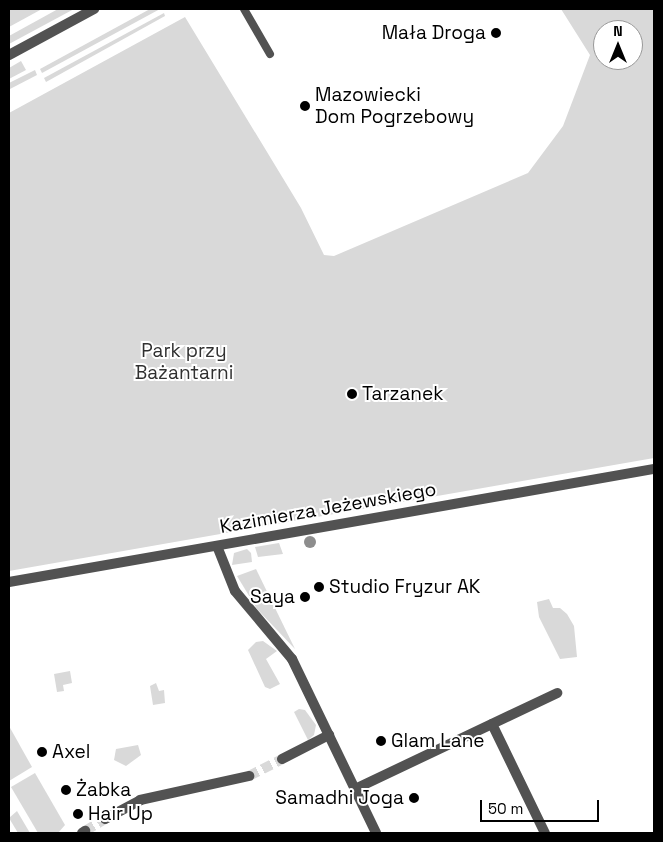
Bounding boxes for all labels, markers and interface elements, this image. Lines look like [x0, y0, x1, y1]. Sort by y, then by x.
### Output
north arrow [593, 20, 643, 70]
place label: Mała Droga [382, 22, 486, 44]
text: N [613, 22, 623, 40]
marker: Mała Droga [490, 27, 502, 39]
place label: Mazowiecki Dom Pogrzebowy [315, 84, 474, 128]
marker: Mazowiecki Dom Pogrzebowy [299, 100, 311, 112]
park label: Park przy Bażantarni [135, 340, 233, 384]
place label: Tarzanek [362, 383, 443, 405]
marker: Tarzanek [346, 388, 358, 400]
street label: Kazimierza Jeżewskiego [218, 478, 438, 538]
place label: Studio Fryzur AK [329, 576, 481, 598]
marker: Studio Fryzur AK [313, 581, 325, 593]
place label: Saya [250, 586, 295, 608]
marker: Saya [299, 591, 311, 603]
place label: Glam Lane [391, 730, 485, 752]
marker: Glam Lane [375, 735, 387, 747]
place label: Axel [52, 741, 91, 763]
marker: Axel [36, 746, 48, 758]
place label: Żabka [76, 779, 131, 801]
marker: Żabka [60, 784, 72, 796]
place label: Samadhi Joga [275, 787, 404, 809]
scale bar [483, 790, 602, 822]
marker: Samadhi Joga [408, 792, 420, 804]
text: 50 m [488, 799, 523, 818]
place label: Hair Up [88, 803, 153, 825]
marker: Hair Up [72, 808, 84, 820]

